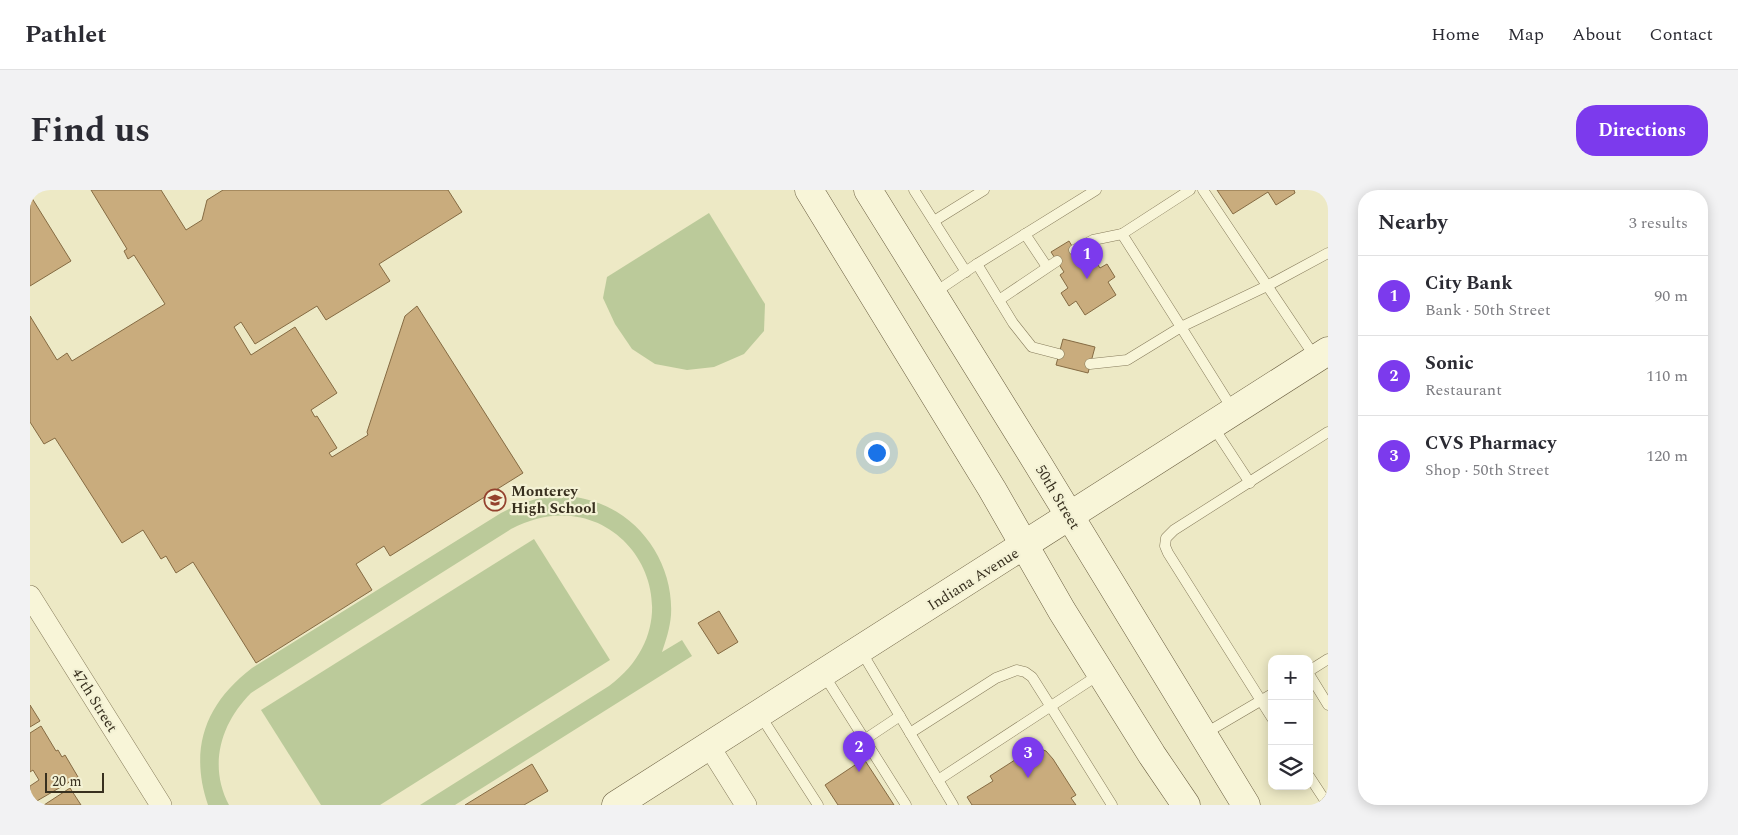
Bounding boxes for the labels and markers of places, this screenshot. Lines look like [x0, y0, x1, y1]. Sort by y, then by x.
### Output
pin: 1 [1071, 238, 1103, 279]
place label: Monterey High School [511, 480, 596, 520]
school or university icon: Monterey High School [483, 488, 507, 512]
pin: 2 [843, 731, 875, 772]
pin: 3 [1012, 737, 1044, 778]

